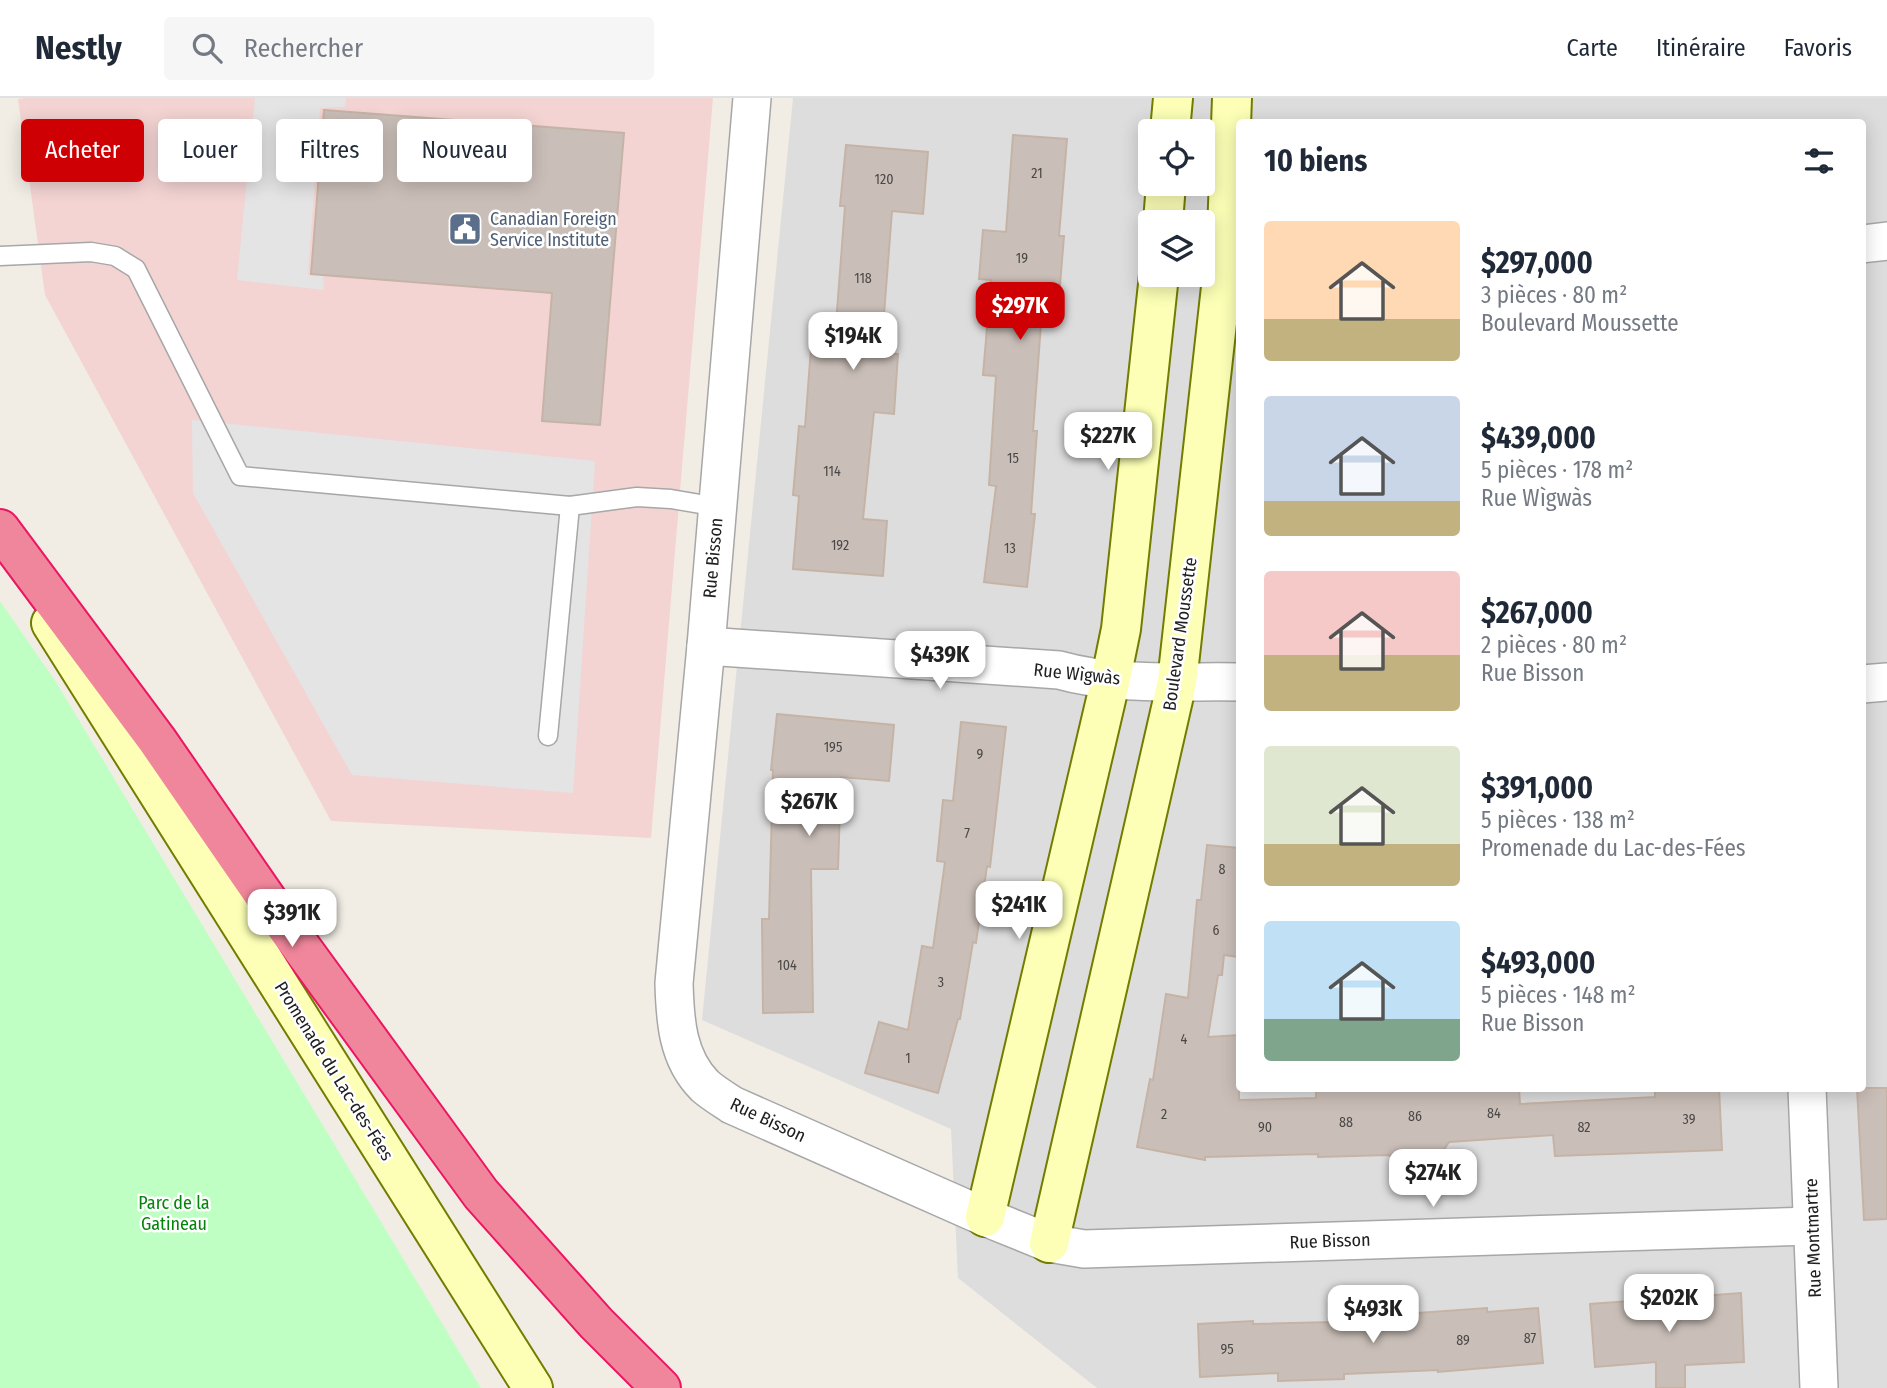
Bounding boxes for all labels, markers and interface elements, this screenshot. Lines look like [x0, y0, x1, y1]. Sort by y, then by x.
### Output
search box [164, 17, 654, 80]
text: Nestly [35, 28, 122, 68]
icon: search [188, 29, 226, 67]
text: Rechercher [244, 33, 363, 64]
text: Carte [1567, 34, 1618, 62]
text: Itinéraire [1656, 34, 1746, 62]
text: Favoris [1784, 34, 1852, 62]
chip: Acheter [21, 119, 144, 182]
chip: Louer [158, 119, 262, 182]
chip: Filtres [276, 119, 383, 182]
chip: Nouveau [397, 119, 532, 182]
map controls [1138, 119, 1215, 287]
button: locate [1138, 119, 1215, 196]
icon: filters [1800, 142, 1838, 180]
text: 10 biens [1264, 143, 1367, 179]
house number: 21 [1031, 165, 1043, 182]
house number: 120 [875, 171, 893, 188]
place label: Canadian Foreign Service Institute [490, 208, 617, 251]
public building icon: Canadian Foreign Service Institute [446, 210, 484, 248]
button: layers [1138, 210, 1215, 287]
text: $297,000 [1481, 245, 1593, 281]
icon: home [1320, 249, 1404, 333]
house number: 19 [1016, 250, 1028, 267]
house number: 118 [854, 270, 872, 287]
text: 3 pièces · 80 m² [1481, 281, 1627, 309]
pin: $297K [971, 282, 1069, 342]
text: $297K [992, 291, 1048, 319]
text: Boulevard Moussette [1481, 309, 1679, 337]
pin: $194K [804, 313, 902, 372]
text: $194K [824, 321, 882, 349]
pin: $227K [1059, 412, 1157, 472]
text: $439,000 [1481, 420, 1596, 456]
text: $227K [1080, 421, 1136, 449]
icon: home [1320, 424, 1404, 508]
house number: 15 [1007, 450, 1019, 467]
text: 5 pièces · 178 m² [1481, 456, 1633, 484]
house number: 114 [823, 463, 841, 480]
text: Rue Wìgwàs [1481, 484, 1592, 512]
street label: Rue Bisson [699, 517, 727, 599]
house number: 192 [831, 537, 849, 554]
house number: 13 [1004, 540, 1016, 557]
street label: Boulevard Moussette [1158, 556, 1202, 712]
text: $267,000 [1481, 595, 1593, 631]
icon: home [1320, 599, 1404, 683]
text: 2 pièces · 80 m² [1481, 631, 1627, 659]
pin: $439K [891, 632, 989, 691]
text: $439K [911, 640, 969, 668]
street label: Rue Wìgwàs [1033, 659, 1122, 690]
text: Rue Bisson [1481, 659, 1584, 687]
house number: 195 [824, 739, 842, 756]
house number: 9 [977, 746, 984, 763]
text: $391,000 [1481, 770, 1593, 806]
icon: home [1320, 774, 1404, 858]
pin: $267K [760, 778, 858, 838]
text: $267K [781, 787, 837, 815]
text: 5 pièces · 138 m² [1481, 806, 1635, 834]
house number: 7 [964, 825, 970, 842]
text: Promenade du Lac-des-Fées [1481, 834, 1746, 862]
house number: 8 [1219, 861, 1226, 878]
pin: $241K [970, 882, 1068, 941]
pin: $391K [243, 890, 341, 949]
text: $241K [992, 890, 1046, 918]
text: $391K [264, 898, 320, 926]
house number: 6 [1213, 922, 1220, 939]
text: $493,000 [1481, 945, 1595, 981]
icon: home [1320, 949, 1404, 1033]
house number: 104 [777, 957, 797, 974]
house number: 3 [938, 974, 944, 991]
street label: Promenade du Lac-des-Fées [270, 977, 398, 1165]
text: 5 pièces · 148 m² [1481, 981, 1636, 1009]
text: Rue Bisson [1481, 1009, 1584, 1037]
house number: 4 [1181, 1031, 1188, 1048]
house number: 1 [905, 1050, 911, 1067]
street label: Rue Bisson [727, 1093, 809, 1147]
house number: 84 [1487, 1105, 1501, 1122]
house number: 2 [1161, 1106, 1167, 1123]
house number: 86 [1408, 1108, 1422, 1125]
house number: 39 [1683, 1111, 1696, 1128]
house number: 88 [1339, 1114, 1353, 1131]
house number: 90 [1258, 1119, 1272, 1136]
house number: 82 [1577, 1119, 1591, 1136]
pin: $274K [1384, 1150, 1482, 1209]
text: $274K [1405, 1158, 1461, 1186]
street label: Rue Montmartre [1800, 1178, 1826, 1298]
park label: Parc de la Gatineau [138, 1192, 210, 1235]
street label: Rue Bisson [1289, 1229, 1371, 1253]
pin: $202K [1620, 1274, 1718, 1334]
text: $202K [1640, 1283, 1698, 1311]
pin: $493K [1324, 1286, 1422, 1345]
text: $493K [1344, 1294, 1402, 1322]
house number: 87 [1524, 1330, 1537, 1347]
house number: 89 [1456, 1332, 1470, 1349]
house number: 95 [1220, 1341, 1234, 1358]

